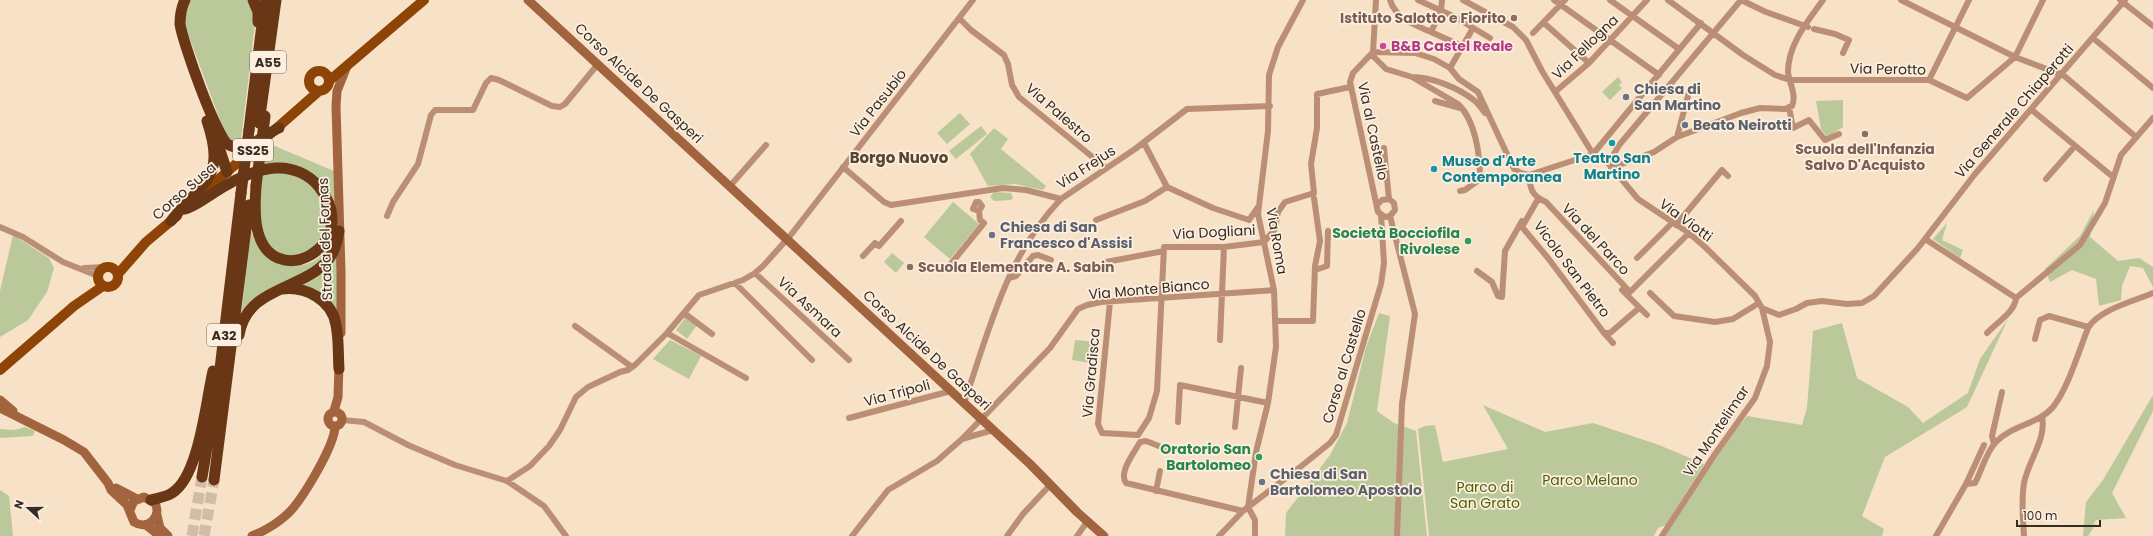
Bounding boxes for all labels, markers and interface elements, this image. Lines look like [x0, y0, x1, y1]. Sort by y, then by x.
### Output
place label: Istituto Salotto e Fiorito [1340, 8, 1506, 28]
street label: Via Fellogna [1547, 10, 1623, 84]
marker: Istituto Salotto e Fiorito [1509, 13, 1519, 23]
street label: Corso Alcide De Gasperi [571, 18, 707, 148]
place label: B&B Castel Reale [1391, 36, 1513, 56]
street label: Via Generale Chiaperotti [1950, 39, 2078, 183]
marker: B&B Castel Reale [1378, 41, 1388, 51]
road number: A55 [250, 51, 286, 73]
street label: Via Perotto [1850, 58, 1926, 80]
street label: Via Pasubio [845, 65, 911, 141]
street label: Via Palestro [1021, 78, 1097, 148]
place label: Chiesa di San Martino [1634, 79, 1721, 115]
street label: Via al Castello [1353, 80, 1393, 182]
marker: Chiesa di San Martino [1621, 92, 1631, 102]
place label: Beato Neirotti [1693, 115, 1792, 135]
marker: Beato Neirotti [1680, 120, 1690, 130]
marker: Scuola dell'Infanzia Salvo D'Acquisto [1860, 129, 1870, 139]
marker: Teatro San Martino [1607, 138, 1617, 148]
road number: SS25 [233, 139, 273, 161]
place label: Scuola dell'Infanzia Salvo D'Acquisto [1795, 139, 1935, 175]
street label: Via Frejus [1053, 140, 1119, 194]
district label: Borgo Nuovo [850, 147, 949, 168]
place label: Teatro San Martino [1573, 148, 1651, 184]
place label: Museo d'Arte Contemporanea [1442, 151, 1562, 187]
street label: Corso Susa [148, 158, 220, 224]
marker: Museo d'Arte Contemporanea [1429, 164, 1439, 174]
street label: Strada del Fornas [313, 177, 337, 301]
street label: Via Viotti [1655, 194, 1717, 246]
street label: Via del Parco [1557, 199, 1635, 279]
street label: Via Roma [1261, 206, 1293, 276]
street label: Vicolo San Pietro [1529, 216, 1615, 322]
place label: Chiesa di San Francesco d'Assisi [1000, 217, 1132, 253]
street label: Via Dogliani [1172, 220, 1256, 244]
place label: Società Bocciofila Rivolese [1332, 223, 1460, 259]
marker: Chiesa di San Francesco d'Assisi [987, 230, 997, 240]
marker: Società Bocciofila Rivolese [1463, 236, 1473, 246]
place label: Scuola Elementare A. Sabin [918, 257, 1114, 277]
marker: Scuola Elementare A. Sabin [905, 262, 915, 272]
street label: Via Asmara [773, 272, 847, 342]
street label: Via Monte Bianco [1088, 274, 1210, 304]
street label: Corso Alcide De Gasperi [859, 285, 995, 415]
street label: Corso al Castello [1317, 306, 1371, 426]
road number: A32 [207, 324, 241, 346]
street label: Via Gradisca [1077, 327, 1105, 419]
street label: Via Tripoli [862, 375, 932, 411]
street label: Via Montelimar [1678, 382, 1754, 480]
place label: Oratorio San Bartolomeo [1160, 439, 1251, 475]
marker: Oratorio San Bartolomeo [1254, 452, 1264, 462]
place label: Chiesa di San Bartolomeo Apostolo [1270, 464, 1422, 500]
park label: Parco Melano [1542, 470, 1638, 490]
marker: Chiesa di San Bartolomeo Apostolo [1257, 477, 1267, 487]
park label: Parco di San Grato [1450, 477, 1520, 513]
north arrow [8, 488, 48, 528]
text: N [10, 498, 28, 511]
scale bar [2017, 502, 2100, 528]
text: 100 m [2023, 507, 2057, 524]

